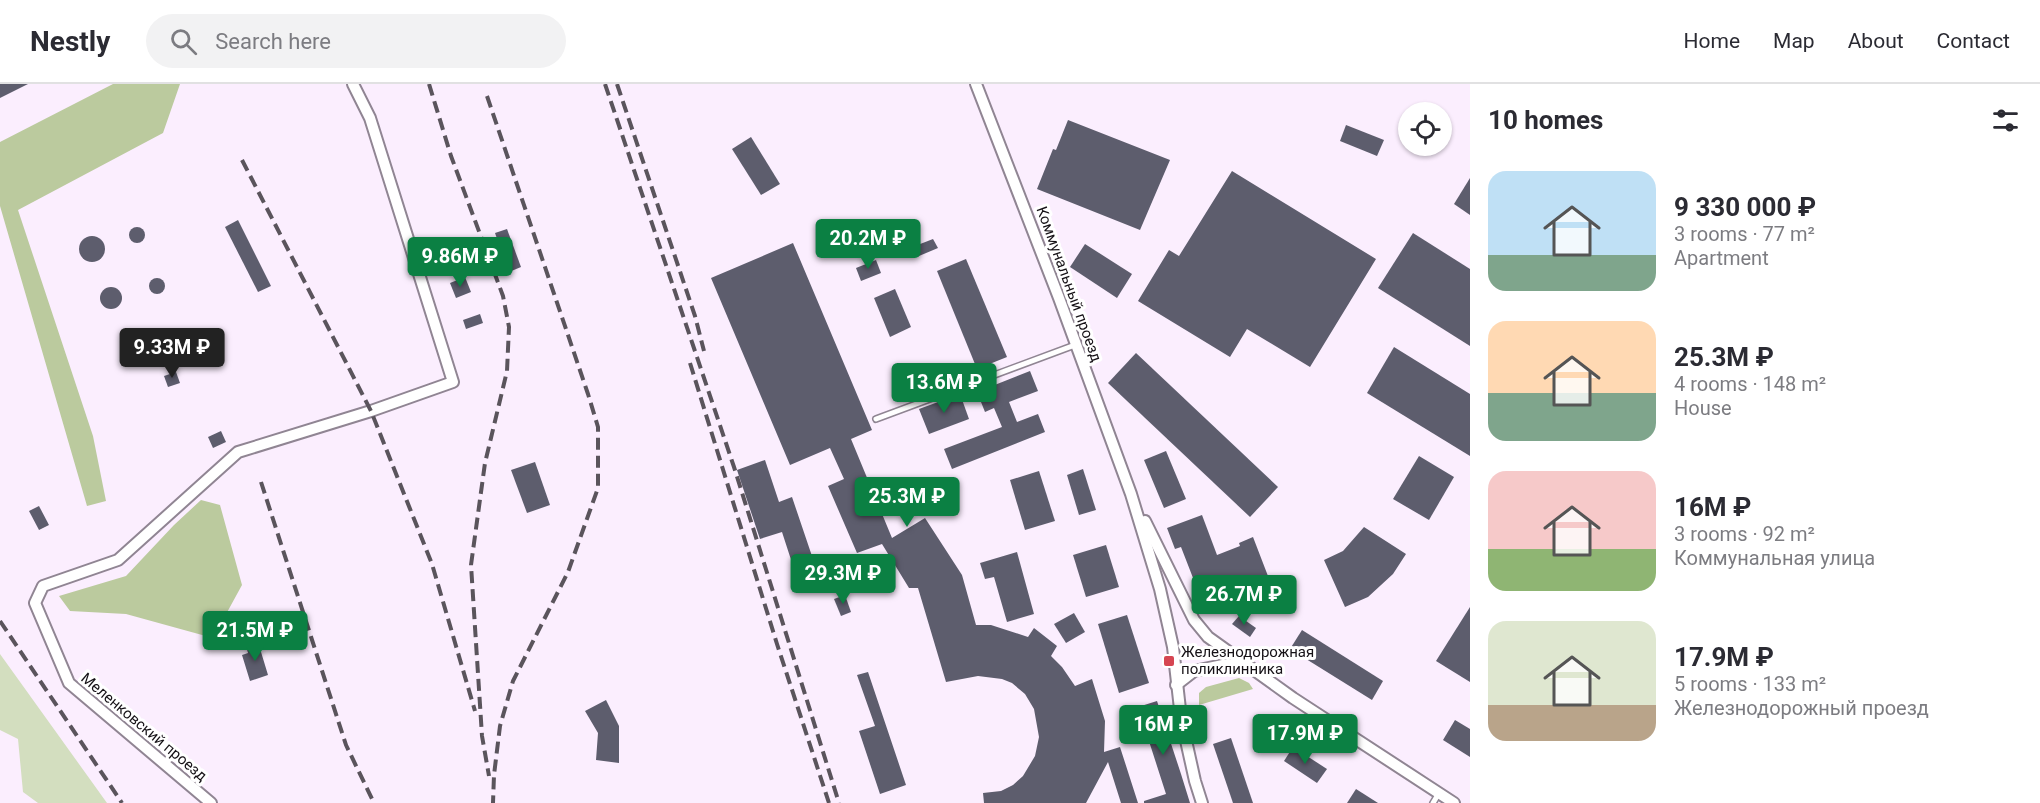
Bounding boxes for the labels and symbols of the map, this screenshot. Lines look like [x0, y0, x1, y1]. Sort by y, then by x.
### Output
street label: Коммунальный проезд [1033, 204, 1105, 364]
pin: 20.2M ₽ [813, 219, 923, 270]
pin: 9.86M ₽ [405, 237, 515, 288]
pin: 9.33M ₽ [117, 328, 227, 379]
pin: 13.6M ₽ [889, 363, 999, 414]
pin: 25.3M ₽ [852, 477, 962, 528]
pin: 29.3M ₽ [788, 554, 898, 605]
pin: 26.7M ₽ [1189, 575, 1299, 626]
pin: 21.5M ₽ [200, 611, 310, 662]
place label: Железнодорожная поликлинника [1181, 643, 1314, 678]
marker: Железнодорожная поликлинника [1162, 654, 1176, 668]
street label: Меленковский проезд [77, 669, 211, 785]
pin: 16M ₽ [1121, 705, 1205, 756]
pin: 17.9M ₽ [1250, 714, 1360, 765]

